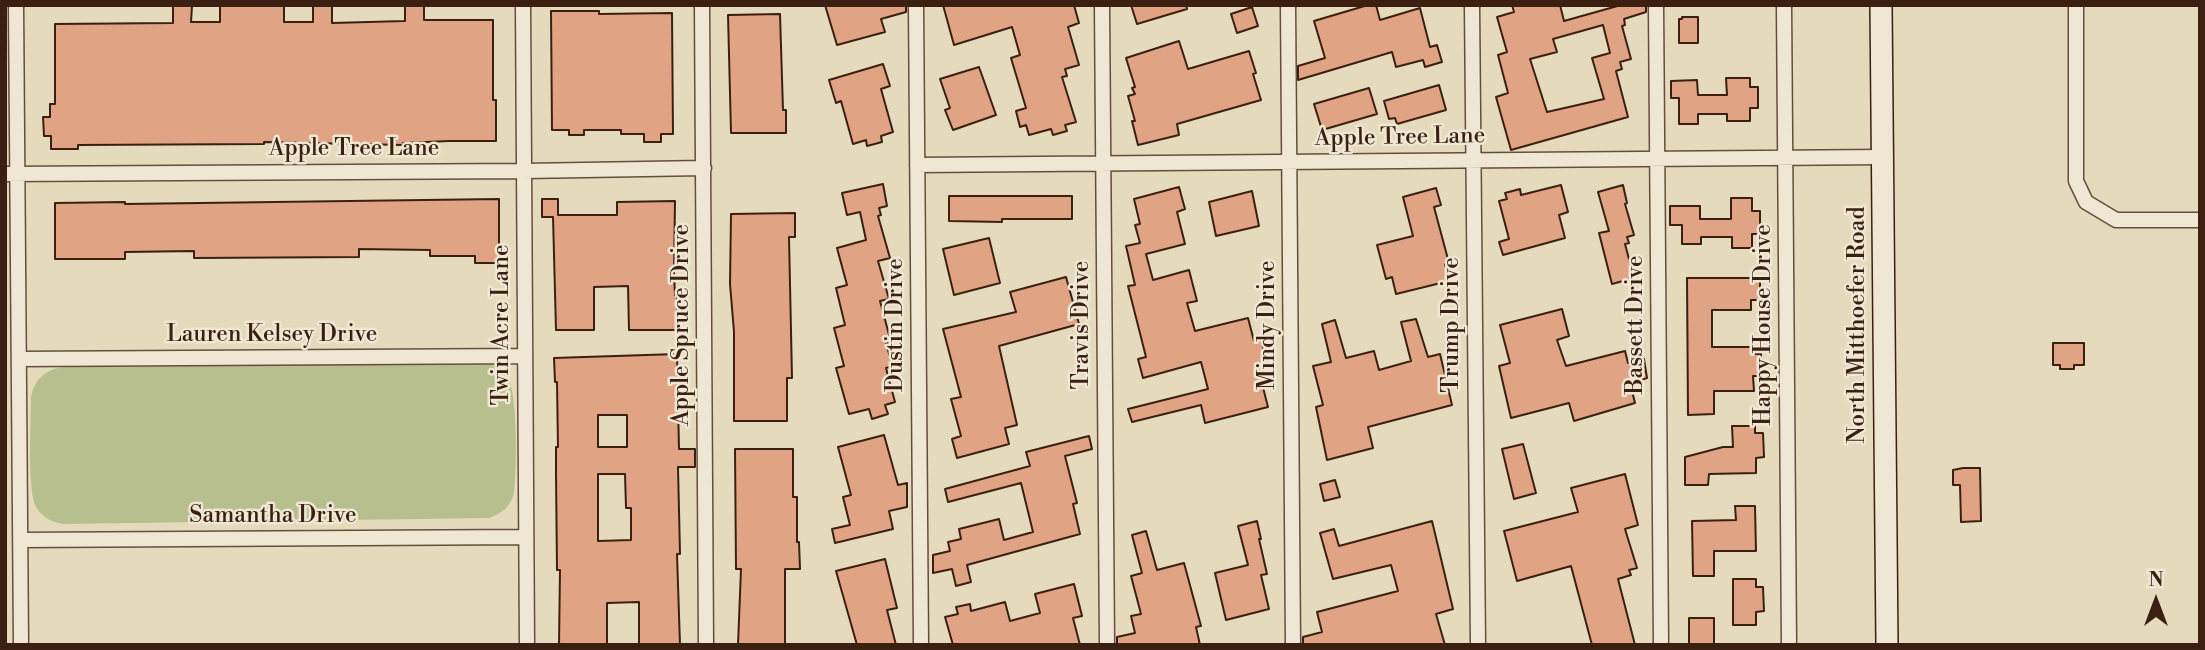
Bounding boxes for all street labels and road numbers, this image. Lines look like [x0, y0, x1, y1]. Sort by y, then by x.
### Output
street label: Apple Tree Lane [1314, 123, 1486, 153]
street label: Apple Tree Lane [269, 135, 439, 163]
street label: North Mitthoefer Road [1844, 206, 1872, 444]
street label: Apple Spruce Drive [668, 224, 696, 426]
street label: Happy House Drive [1750, 224, 1778, 426]
street label: Twin Acre Lane [488, 244, 516, 406]
street label: Bassett Drive [1622, 255, 1650, 395]
street label: Trump Drive [1438, 257, 1466, 393]
street label: Dustin Drive [882, 258, 910, 392]
street label: Mindy Drive [1254, 260, 1282, 390]
street label: Travis Drive [1068, 261, 1096, 389]
street label: Lauren Kelsey Drive [167, 321, 377, 349]
street label: Samantha Drive [189, 502, 357, 530]

